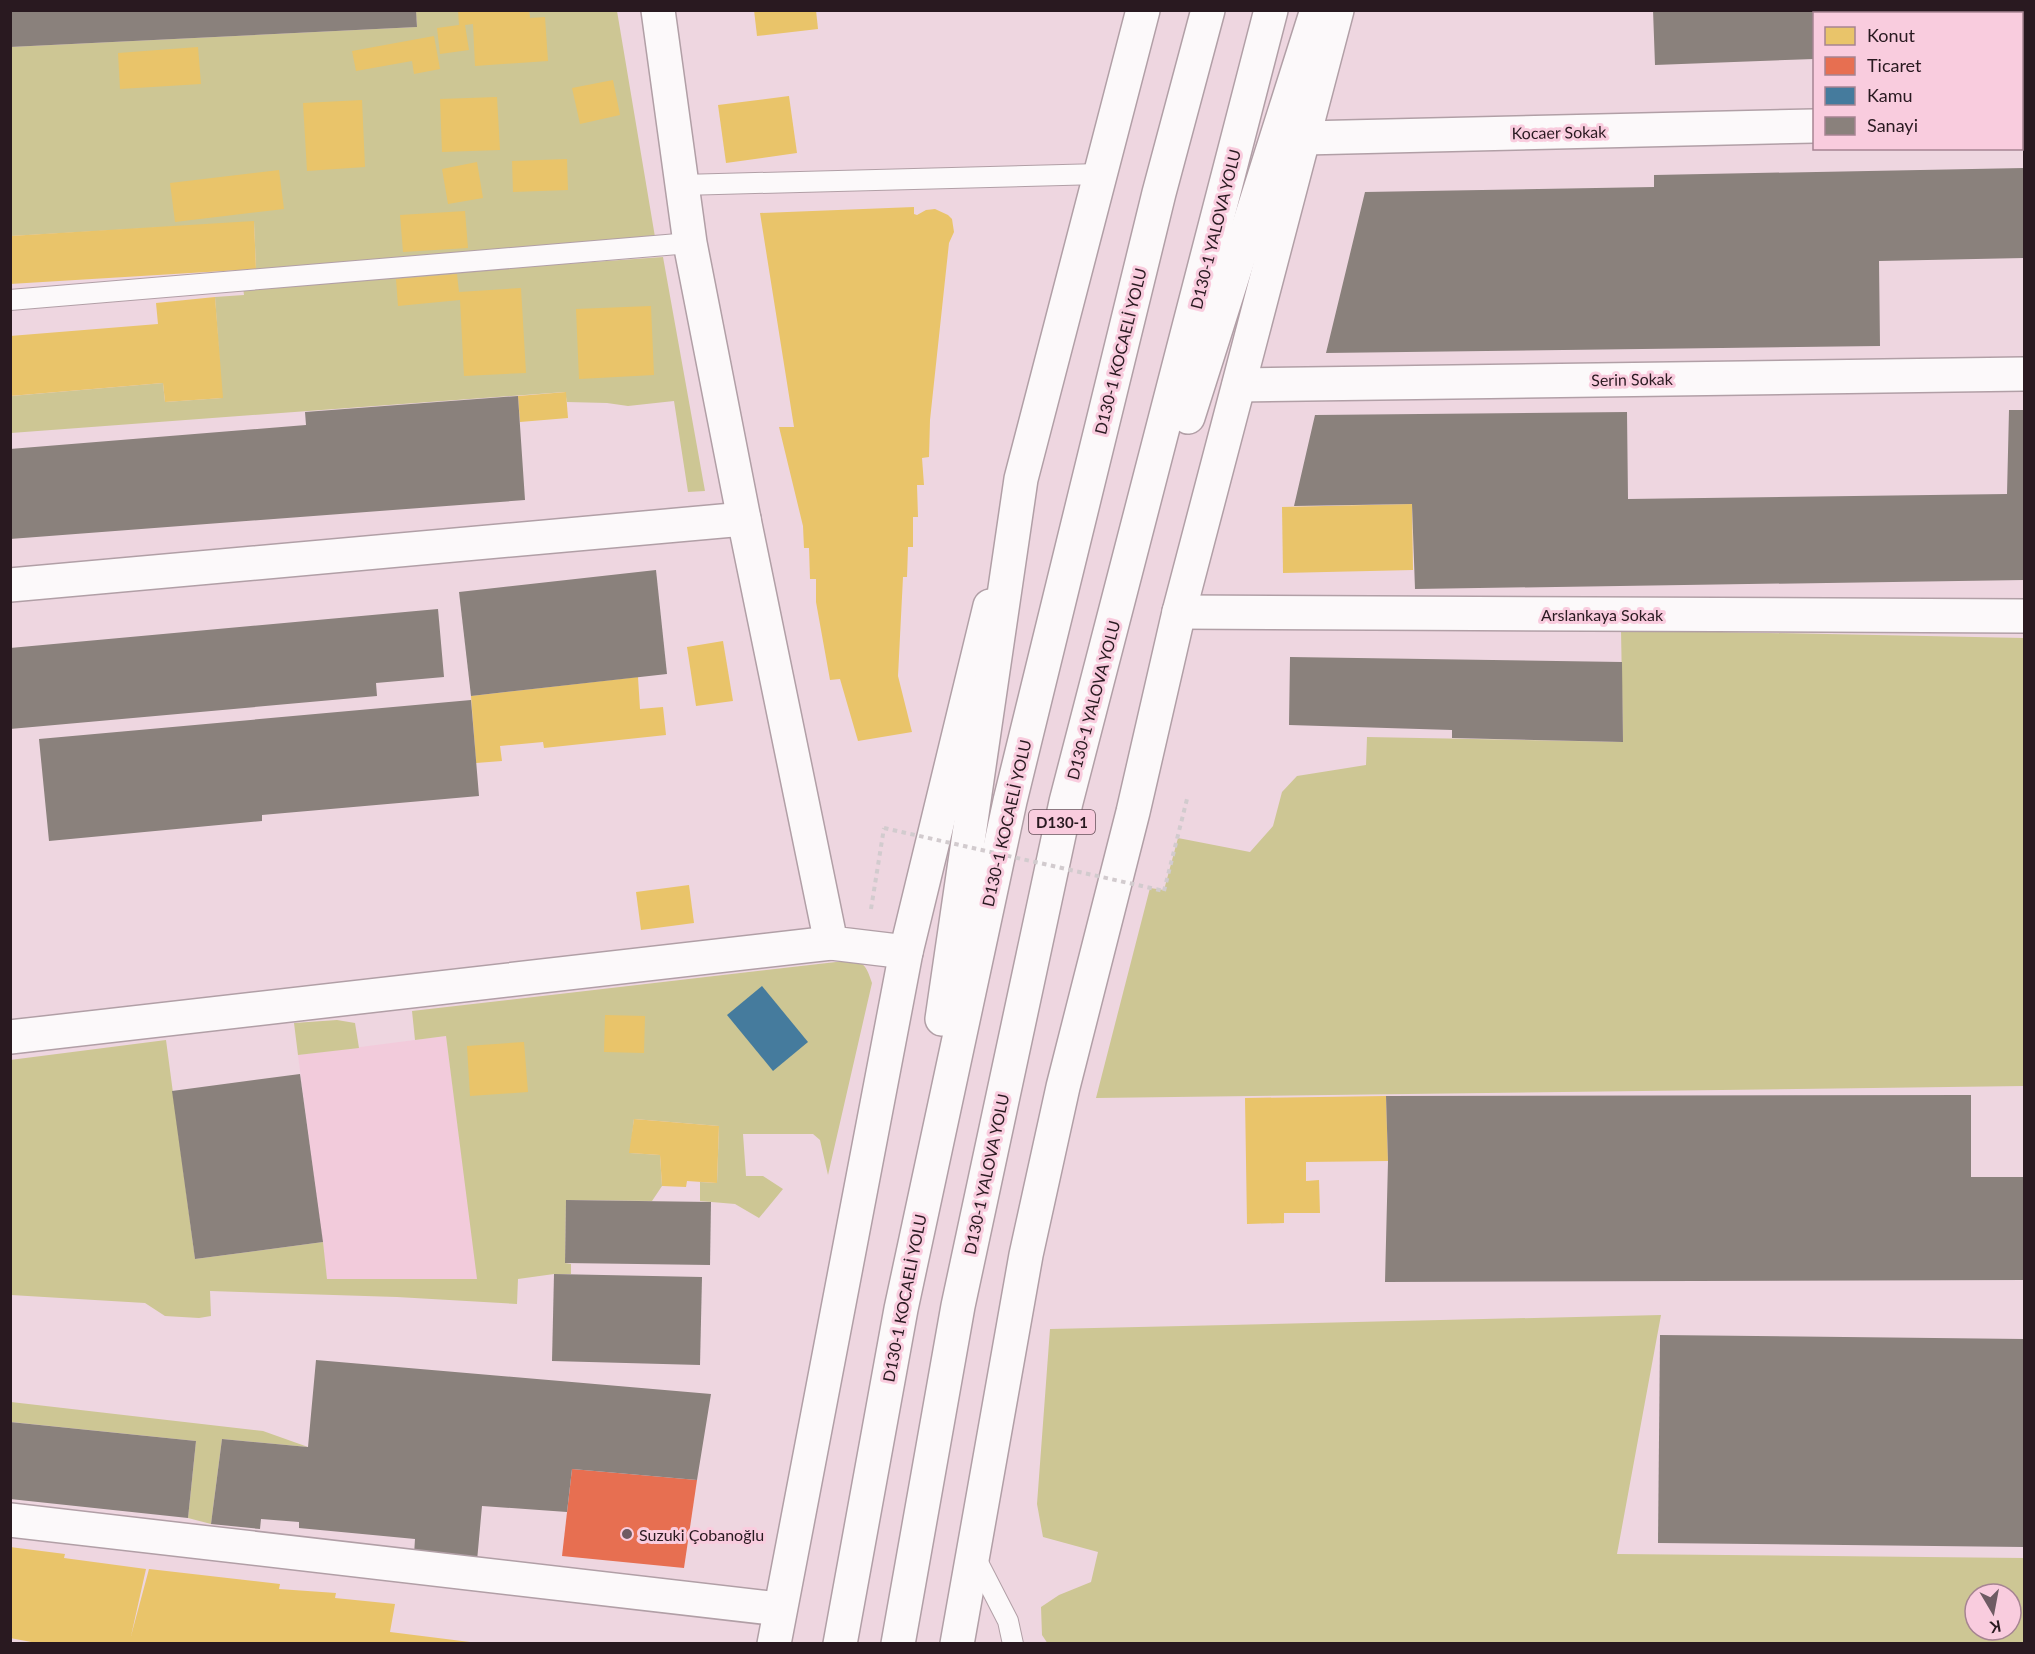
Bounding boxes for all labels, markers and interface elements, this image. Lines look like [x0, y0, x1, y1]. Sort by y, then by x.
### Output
legend [1813, 12, 2023, 150]
text: Konut [1867, 24, 1916, 46]
text: Ticaret [1867, 54, 1922, 76]
text: Kamu [1867, 84, 1913, 106]
text: Sanayi [1867, 114, 1918, 136]
street label: Kocaer Sokak [1512, 122, 1607, 142]
street label: D130-1 YALOVA YOLU [1186, 147, 1244, 311]
street label: D130-1 KOCAELİ YOLU [1090, 266, 1150, 436]
street label: Serin Sokak [1591, 369, 1674, 389]
street label: Arslankaya Sokak [1541, 605, 1664, 624]
street label: D130-1 YALOVA YOLU [1063, 618, 1123, 782]
street label: D130-1 KOCAELİ YOLU [978, 738, 1034, 908]
road number: D130-1 [1029, 810, 1095, 834]
street label: D130-1 YALOVA YOLU [960, 1092, 1012, 1256]
street label: D130-1 KOCAELİ YOLU [878, 1212, 930, 1384]
place label: Suzuki Çobanoğlu [639, 1525, 764, 1544]
marker: Suzuki Çobanoğlu [620, 1527, 634, 1541]
north arrow [1963, 1582, 2023, 1642]
text: K [1988, 1617, 2003, 1638]

